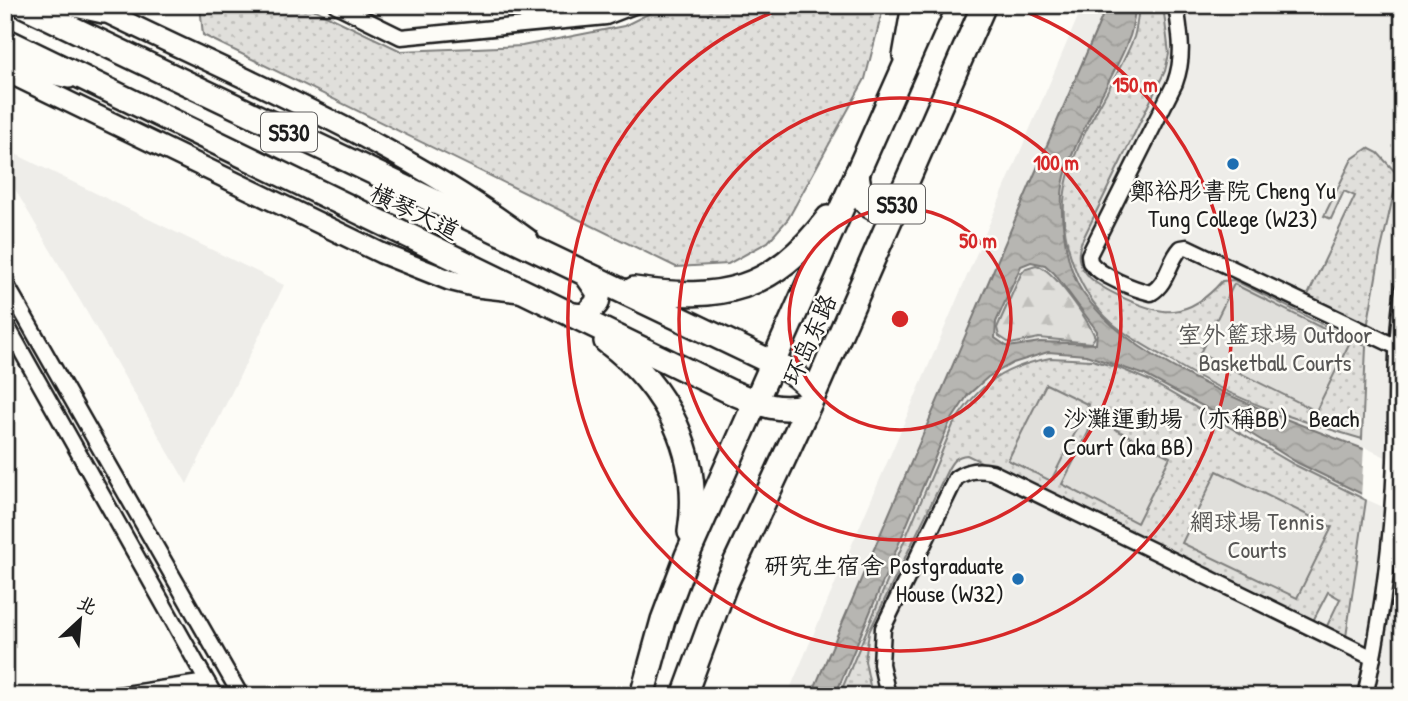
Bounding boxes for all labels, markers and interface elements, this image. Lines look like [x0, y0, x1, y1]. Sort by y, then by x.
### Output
text: 150 m [1112, 70, 1158, 99]
road number: S530 [261, 113, 317, 152]
text: 100 m [1033, 148, 1079, 177]
marker: 鄭裕彤書院 Cheng Yu Tung College (W23) [1225, 156, 1241, 172]
place label: 鄭裕彤書院 Cheng Yu Tung College (W23) [1130, 174, 1336, 234]
street label: 横琴大道 [365, 176, 465, 246]
road number: S530 [869, 184, 925, 224]
text: 50 m [959, 226, 997, 255]
street label: 环岛东路 [775, 289, 843, 389]
centre of rings [888, 307, 912, 331]
park label: 室外籃球場 Outdoor Basketball Courts [1178, 318, 1372, 378]
place label: 沙灘運動場（亦稱BB） Beach Court (aka BB) [1063, 402, 1359, 462]
marker: 沙灘運動場（亦稱BB） Beach Court (aka BB) [1041, 424, 1057, 440]
park label: 網球場 Tennis Courts [1190, 505, 1324, 565]
place label: 研究生宿舍 Postgraduate House (W32) [764, 549, 1004, 609]
marker: 研究生宿舍 Postgraduate House (W32) [1010, 571, 1026, 587]
north arrow [46, 586, 116, 656]
text: 北 [73, 589, 102, 621]

